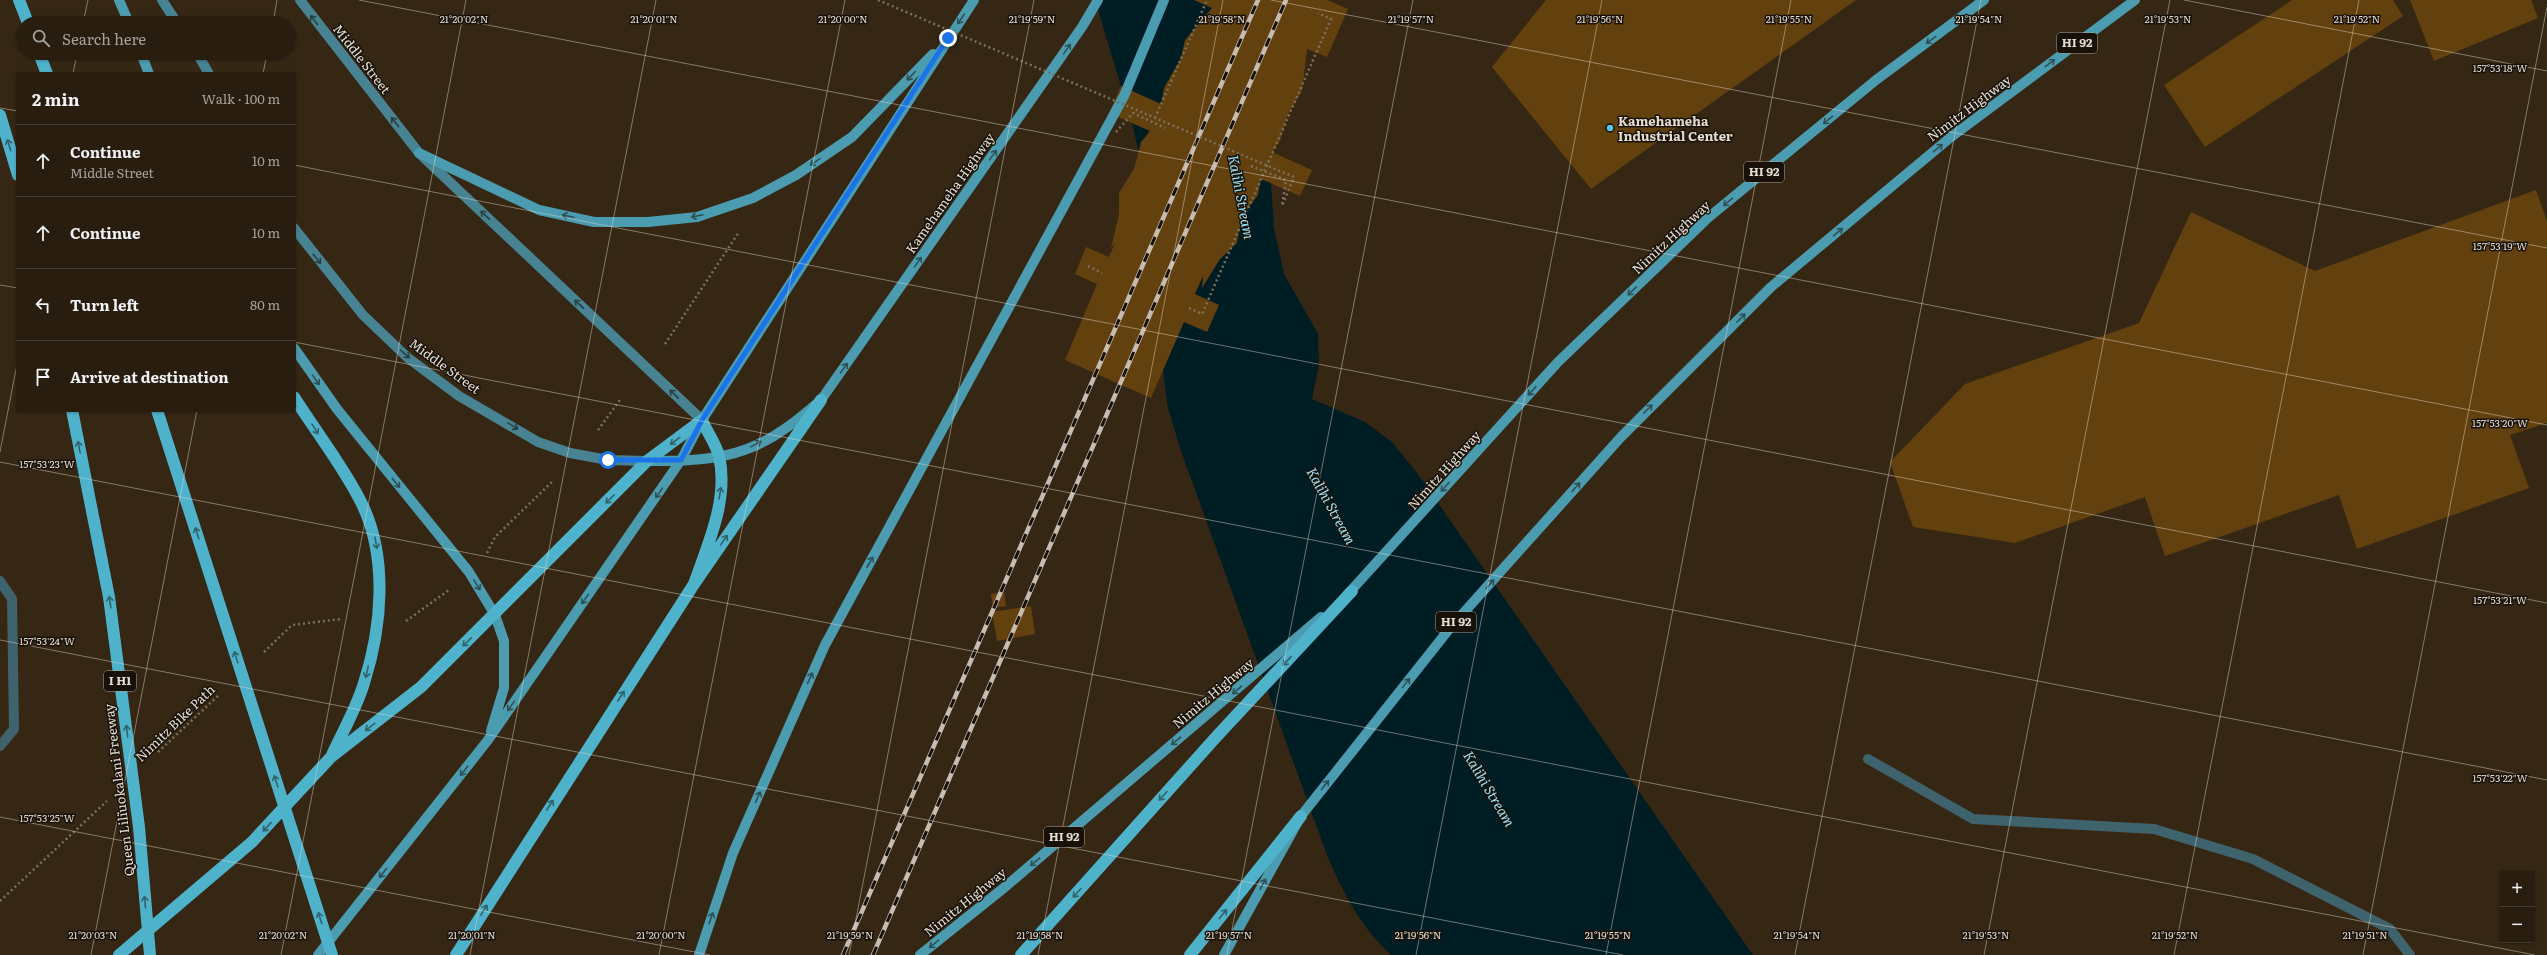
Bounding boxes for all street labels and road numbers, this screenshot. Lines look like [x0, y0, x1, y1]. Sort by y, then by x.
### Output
street label: Middle Street [329, 20, 396, 98]
road number: HI 92 [2057, 33, 2097, 53]
street label: Nimitz Highway [1923, 69, 2015, 146]
street label: Kamehameha Highway [901, 128, 999, 257]
road number: HI 92 [1744, 162, 1784, 182]
street label: Nimitz Highway [1627, 195, 1714, 278]
street label: Middle Street [406, 333, 485, 398]
street label: Nimitz Highway [1403, 425, 1485, 513]
road number: HI 92 [1436, 612, 1476, 632]
street label: Nimitz Highway [1168, 653, 1258, 732]
road number: I H1 [104, 671, 136, 691]
street label: Nimitz Bike Path [131, 679, 219, 766]
street label: Queen Liliʻuokalani Freeway [98, 702, 138, 877]
road number: HI 92 [1044, 827, 1084, 847]
street label: Nimitz Highway [920, 862, 1010, 941]

